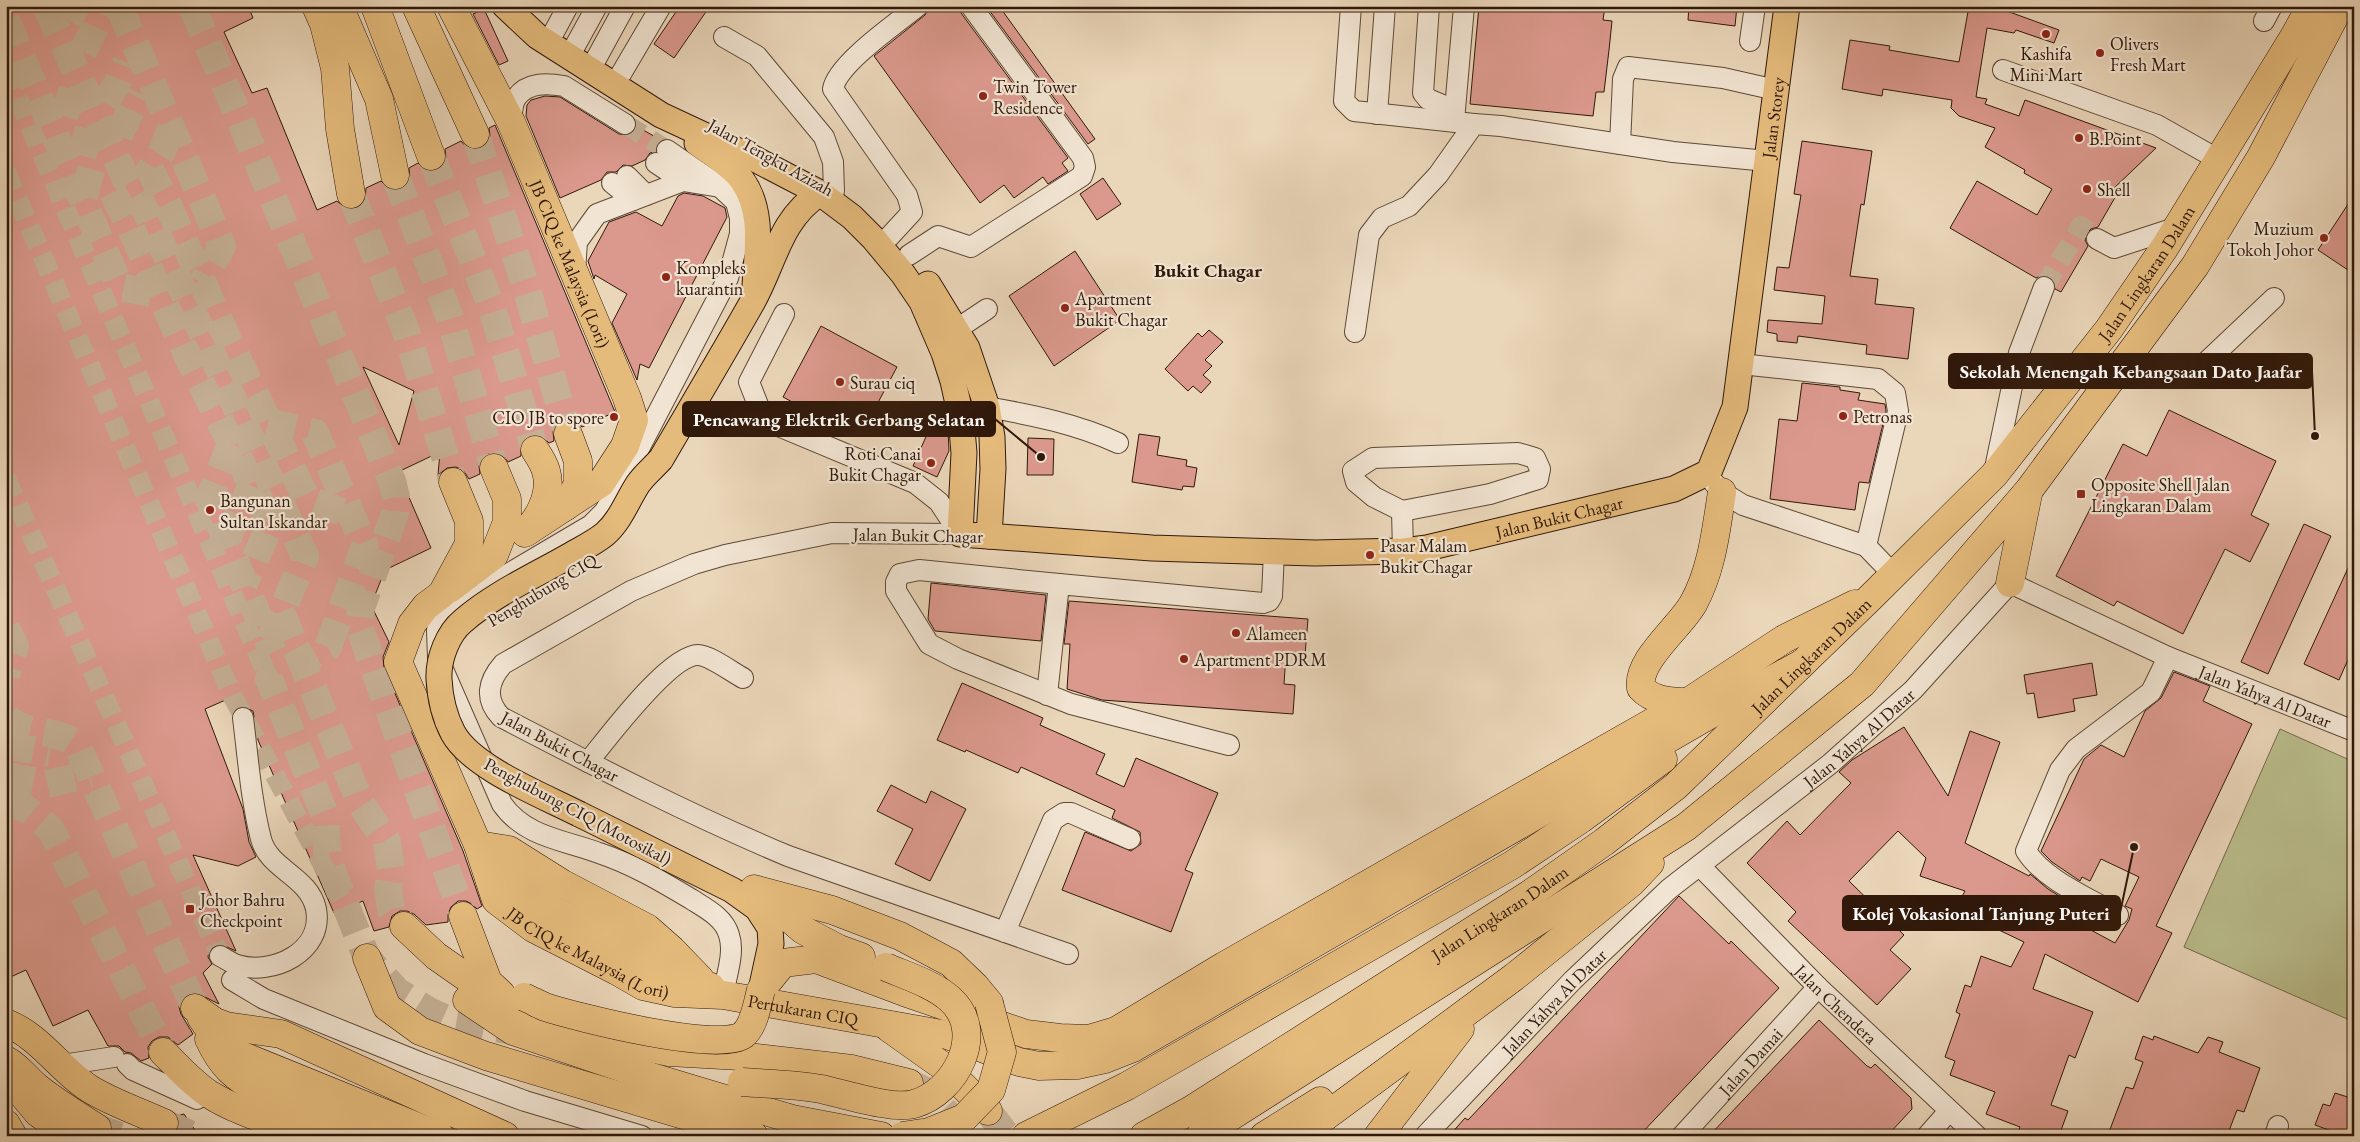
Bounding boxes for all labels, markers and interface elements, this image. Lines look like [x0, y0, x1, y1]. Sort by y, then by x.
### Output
marker: Kashifa Mini Mart [2040, 28, 2052, 40]
place label: Olivers Fresh Mart [2110, 32, 2186, 76]
place label: Kashifa Mini Mart [2010, 42, 2083, 86]
marker: Olivers Fresh Mart [2094, 47, 2106, 59]
place label: Twin Tower Residence [993, 75, 1077, 119]
street label: Jalan Storey [1756, 75, 1789, 162]
marker: Twin Tower Residence [977, 90, 989, 102]
street label: Jalan Tengku Azizah [702, 112, 838, 201]
place label: B.Point [2089, 127, 2142, 150]
marker: B.Point [2073, 132, 2085, 144]
street label: JB CIQ ke Malaysia (Lori) [524, 174, 616, 351]
place label: Shell [2097, 178, 2130, 201]
marker: Shell [2081, 183, 2093, 195]
street label: Jalan Lingkaran Dalam [2091, 201, 2199, 347]
place label: Muzium Tokoh Johor [2226, 217, 2314, 261]
marker: Muzium Tokoh Johor [2318, 232, 2330, 244]
place label: Kompleks kuarantin [676, 256, 746, 300]
district label: Bukit Chagar [1154, 258, 1262, 283]
marker: Kompleks kuarantin [660, 271, 672, 283]
place label: Apartment Bukit Chagar [1074, 287, 1167, 331]
marker: Apartment Bukit Chagar [1059, 302, 1071, 314]
callout: Sekolah Menengah Kebangsaan Dato Jaafar [1949, 354, 2312, 388]
text: Sekolah Menengah Kebangsaan Dato Jaafar [1960, 359, 2302, 384]
place label: Surau ciq [850, 371, 916, 394]
marker: Surau ciq [834, 376, 846, 388]
callout: Pencawang Elektrik Gerbang Selatan [683, 402, 995, 436]
place label: Petronas [1853, 405, 1912, 428]
place label: CIO JB to spore [492, 406, 604, 429]
text: Pencawang Elektrik Gerbang Selatan [693, 407, 985, 432]
marker: Petronas [1837, 410, 1849, 422]
marker: CIO JB to spore [608, 411, 620, 423]
place label: Roti Canai Bukit Chagar [829, 442, 922, 486]
marker: Roti Canai Bukit Chagar [925, 457, 937, 469]
place label: Opposite Shell Jalan Lingkaran Dalam [2091, 473, 2231, 517]
marker: Opposite Shell Jalan Lingkaran Dalam [2075, 488, 2087, 500]
place label: Bangunan Sultan Iskandar [220, 489, 327, 533]
street label: Jalan Bukit Chagar [1491, 490, 1625, 543]
marker: Bangunan Sultan Iskandar [204, 504, 216, 516]
street label: Jalan Bukit Chagar [851, 522, 983, 548]
place label: Pasar Malam Bukit Chagar [1380, 534, 1472, 578]
street label: Penghubung CIQ [483, 547, 603, 632]
marker: Pasar Malam Bukit Chagar [1364, 549, 1376, 561]
street label: Jalan Lingkaran Dalam [1744, 592, 1876, 720]
place label: Alameen [1245, 622, 1308, 645]
marker: Alameen [1230, 627, 1242, 639]
place label: Apartment PDRM [1193, 648, 1327, 671]
marker: Apartment PDRM [1178, 653, 1190, 665]
street label: Jalan Yahya Al Datar [2194, 658, 2335, 732]
street label: Jalan Yahya Al Datar [1796, 683, 1919, 794]
street label: Jalan Bukit Chagar [495, 704, 623, 787]
street label: Penghubung CIQ (Motosikal) [480, 752, 676, 870]
street label: Jalan Lingkaran Dalam [1425, 860, 1572, 967]
place label: Johor Bahru Checkpoint [198, 888, 286, 932]
callout: Kolej Vokasional Tanjung Puteri [1843, 896, 2120, 930]
street label: JB CIQ ke Malaysia (Lori) [501, 900, 671, 1003]
text: Kolej Vokasional Tanjung Puteri [1852, 901, 2110, 926]
marker: Johor Bahru Checkpoint [184, 903, 196, 915]
street label: Jalan Yahya Al Datar [1495, 943, 1611, 1061]
street label: Jalan Chendera [1789, 958, 1883, 1049]
street label: Pertukaran CIQ [746, 988, 863, 1031]
street label: Jalan Damai [1712, 1022, 1787, 1102]

